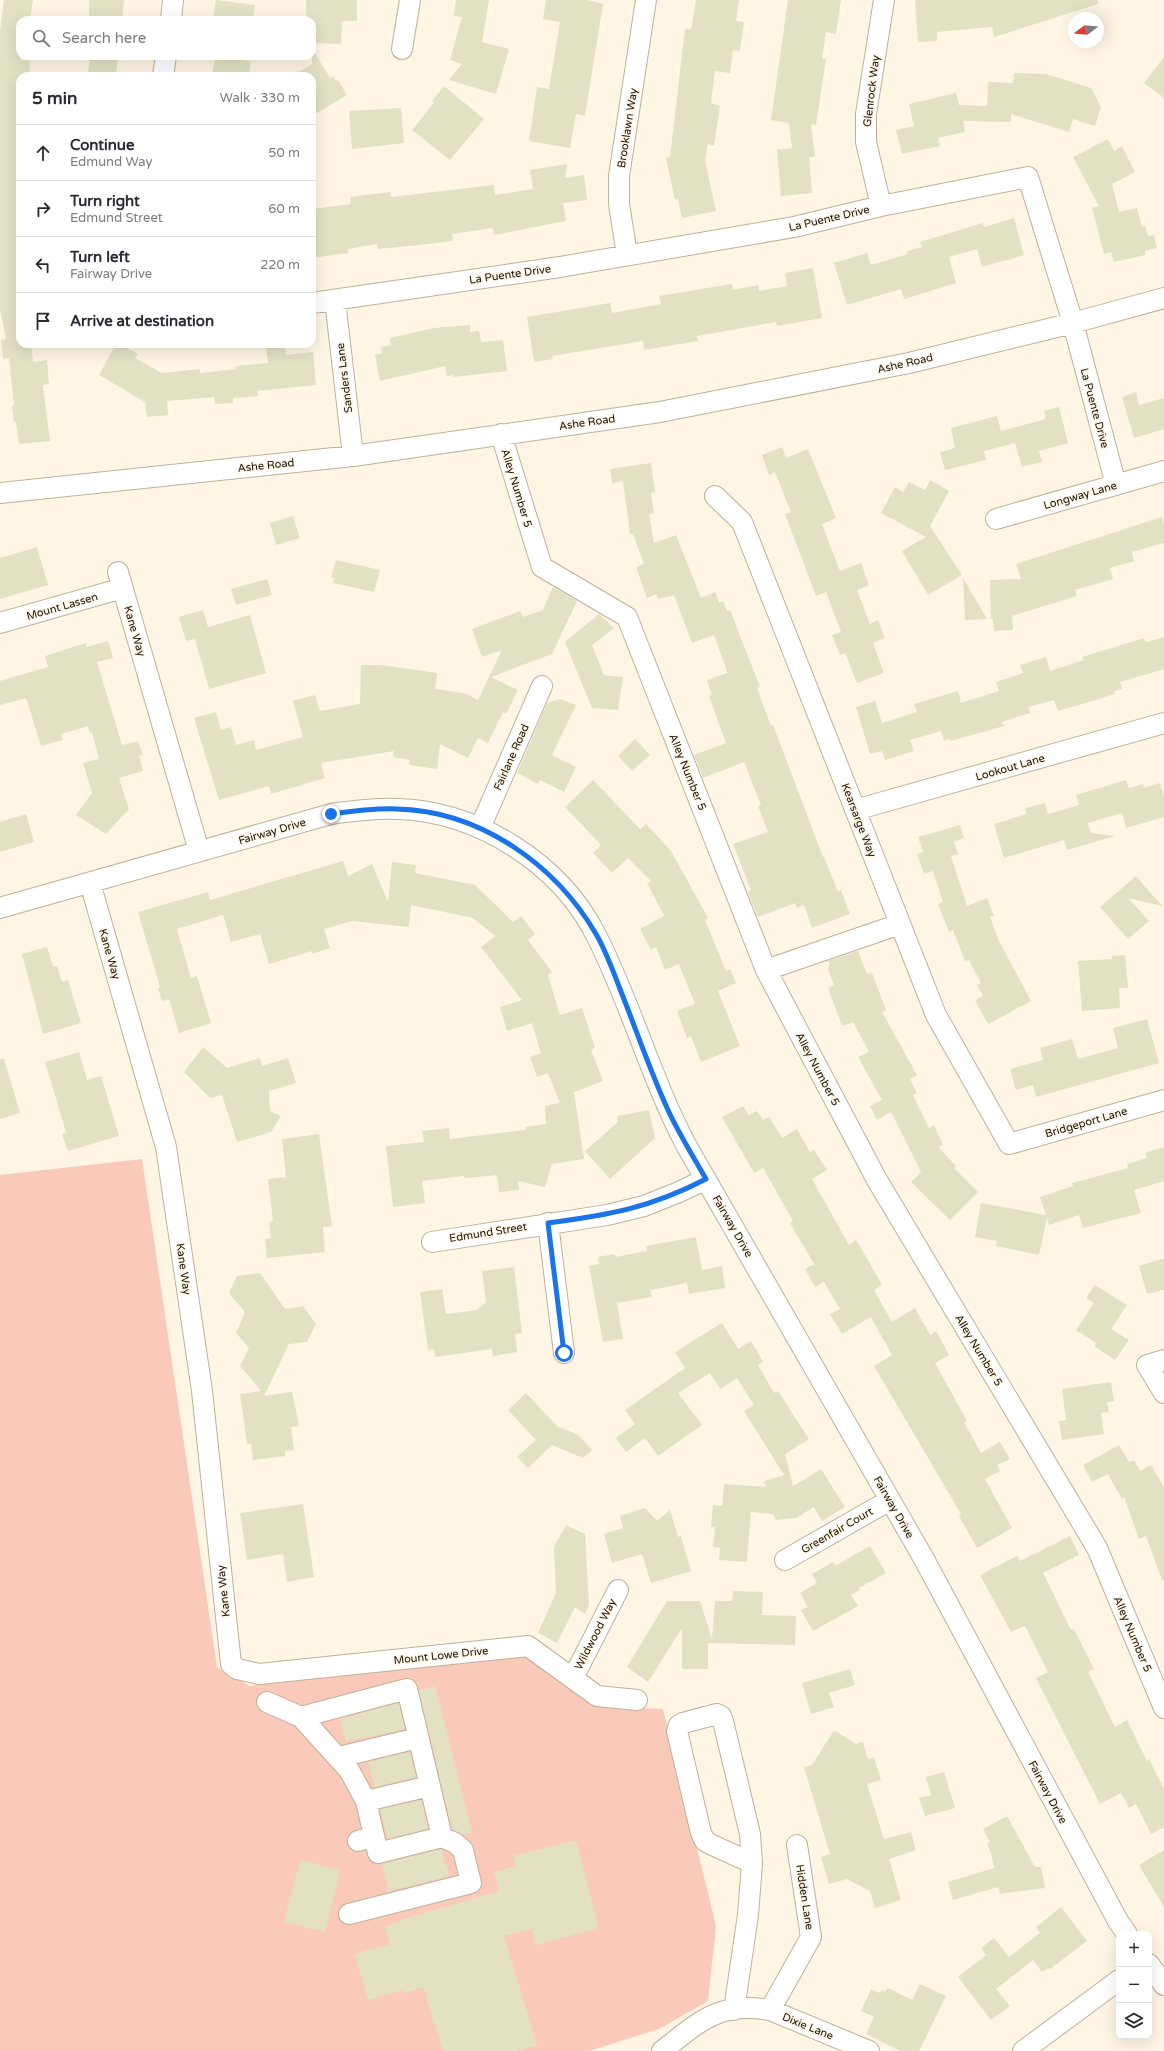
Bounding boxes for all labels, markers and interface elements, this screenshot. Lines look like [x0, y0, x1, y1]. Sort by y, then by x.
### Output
north arrow [1068, 12, 1104, 48]
search box [16, 16, 316, 60]
icon: search [30, 27, 52, 49]
text: Search here [62, 29, 146, 47]
street label: Glenrock Way [861, 54, 882, 128]
street label: Brooklawn Way [615, 87, 640, 169]
text: 5 min [32, 88, 77, 109]
text: Walk · 330 m [220, 90, 300, 106]
text: Continue [70, 136, 134, 154]
icon: ahead [32, 142, 54, 164]
text: 50 m [268, 145, 300, 161]
text: Edmund Way [70, 154, 152, 170]
text: Turn right [70, 192, 140, 210]
icon: right [32, 198, 54, 220]
text: 60 m [268, 201, 300, 217]
street label: La Puente Drive [787, 203, 871, 234]
text: Edmund Street [70, 210, 163, 226]
text: Turn left [70, 248, 130, 266]
icon: left [32, 254, 54, 276]
text: 220 m [260, 257, 300, 273]
street label: La Puente Drive [468, 262, 552, 287]
text: Fairway Drive [70, 266, 152, 282]
icon: arrive [32, 310, 54, 332]
text: Arrive at destination [70, 312, 214, 330]
street label: Sanders Lane [334, 342, 355, 414]
street label: Ashe Road [876, 351, 934, 376]
street label: La Puente Drive [1078, 367, 1111, 450]
street label: Ashe Road [558, 412, 616, 433]
street label: Alley Number 5 [498, 447, 535, 529]
street label: Ashe Road [237, 456, 295, 475]
street label: Longway Lane [1042, 479, 1118, 512]
street label: Mount Lassen [25, 590, 99, 623]
street label: Kane Way [121, 604, 148, 658]
street label: Fairlane Road [491, 722, 532, 792]
street label: Alley Number 5 [666, 732, 709, 812]
street label: Lookout Lane [974, 751, 1046, 784]
street label: Kearsarge Way [838, 781, 879, 859]
route end [322, 805, 340, 823]
street label: Fairway Drive [237, 816, 307, 847]
street label: Kane Way [96, 927, 123, 981]
street label: Alley Number 5 [793, 1030, 842, 1108]
street label: Bridgeport Lane [1044, 1105, 1129, 1140]
street label: Fairway Drive [710, 1193, 756, 1260]
street label: Edmund Street [448, 1220, 528, 1245]
street label: Kane Way [173, 1242, 194, 1296]
street label: Alley Number 5 [952, 1312, 1005, 1388]
route start [555, 1344, 573, 1362]
street label: Fairway Drive [871, 1474, 917, 1541]
street label: Greenfair Court [799, 1505, 875, 1556]
street label: Kane Way [214, 1564, 233, 1617]
street label: Alley Number 5 [1111, 1594, 1154, 1674]
street label: Wildwood Way [572, 1596, 619, 1672]
street label: Mount Lowe Drive [393, 1644, 489, 1667]
street label: Fairway Drive [1025, 1758, 1070, 1826]
street label: Hidden Lane [793, 1863, 816, 1931]
map controls [1116, 1931, 1152, 2039]
button: + [1116, 1931, 1152, 1967]
button: − [1116, 1967, 1152, 2003]
button: layers [1116, 2003, 1152, 2039]
street label: Dixie Lane [780, 2010, 835, 2043]

